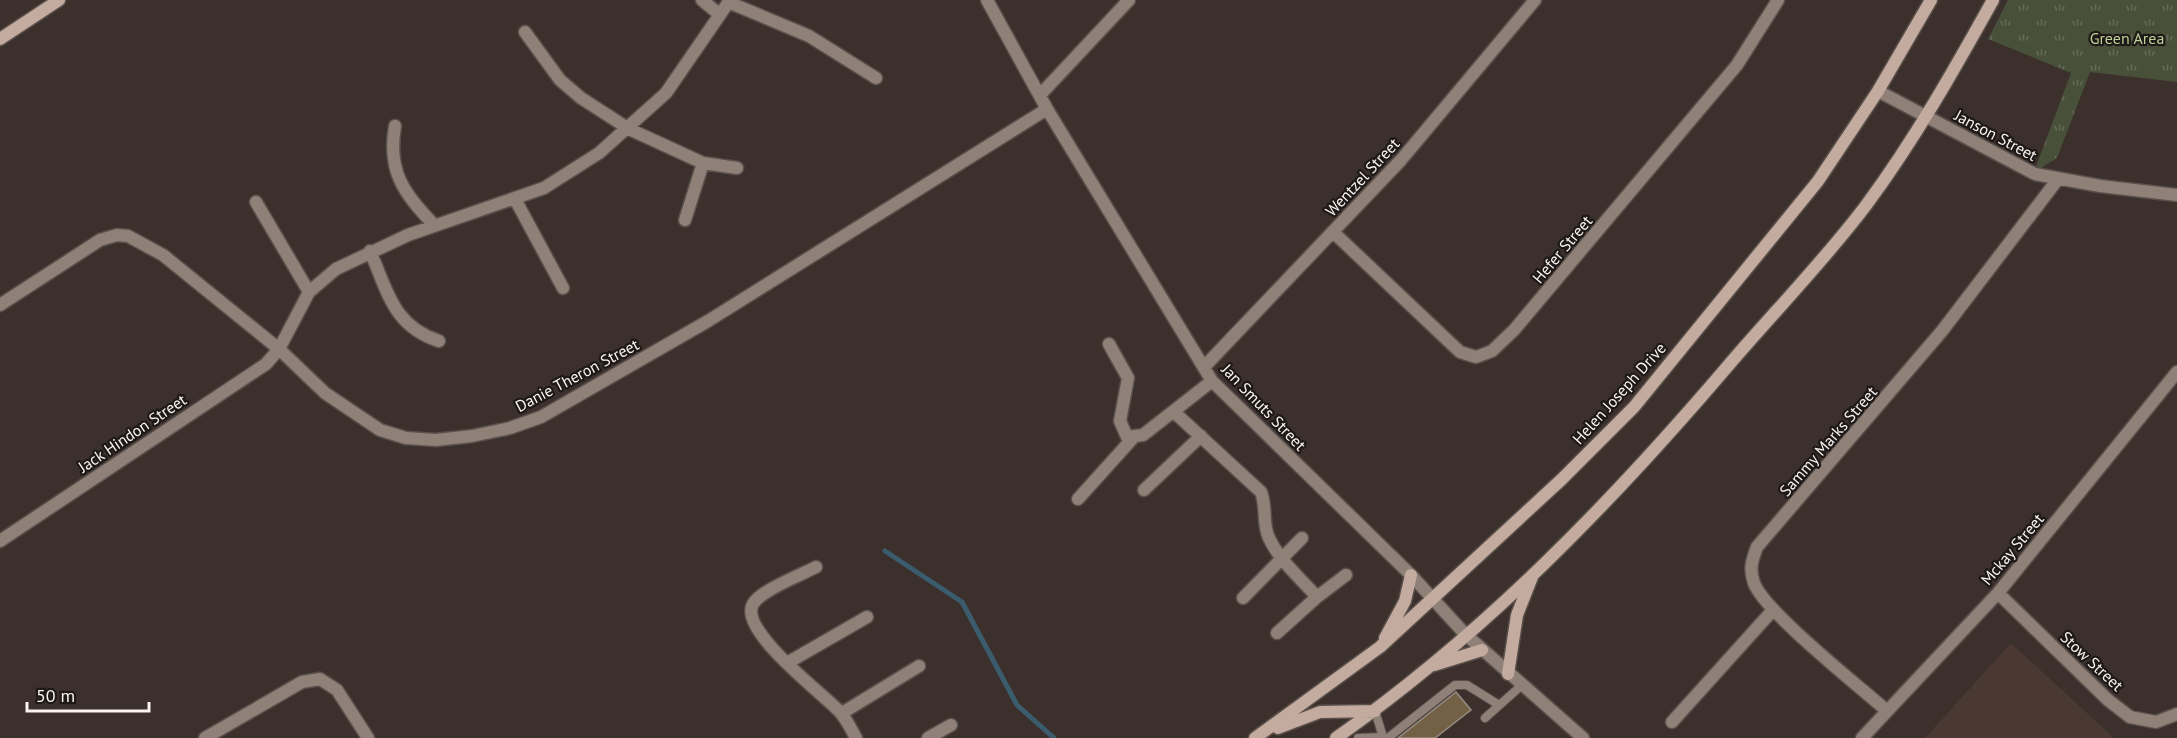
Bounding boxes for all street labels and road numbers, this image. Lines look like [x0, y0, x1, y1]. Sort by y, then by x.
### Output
street label: Janson Street [1950, 104, 2041, 165]
street label: Wentzel Street [1321, 133, 1404, 220]
street label: Hefer Street [1528, 211, 1597, 287]
street label: Danie Theron Street [512, 334, 643, 416]
street label: Helen Joseph Drive [1568, 338, 1670, 448]
street label: Jan Smuts Street [1217, 359, 1311, 455]
street label: Sammy Marks Street [1775, 382, 1882, 500]
street label: Jack Hindon Street [73, 389, 190, 477]
street label: Mckay Street [1976, 509, 2048, 589]
street label: Stow Street [2056, 627, 2128, 696]

